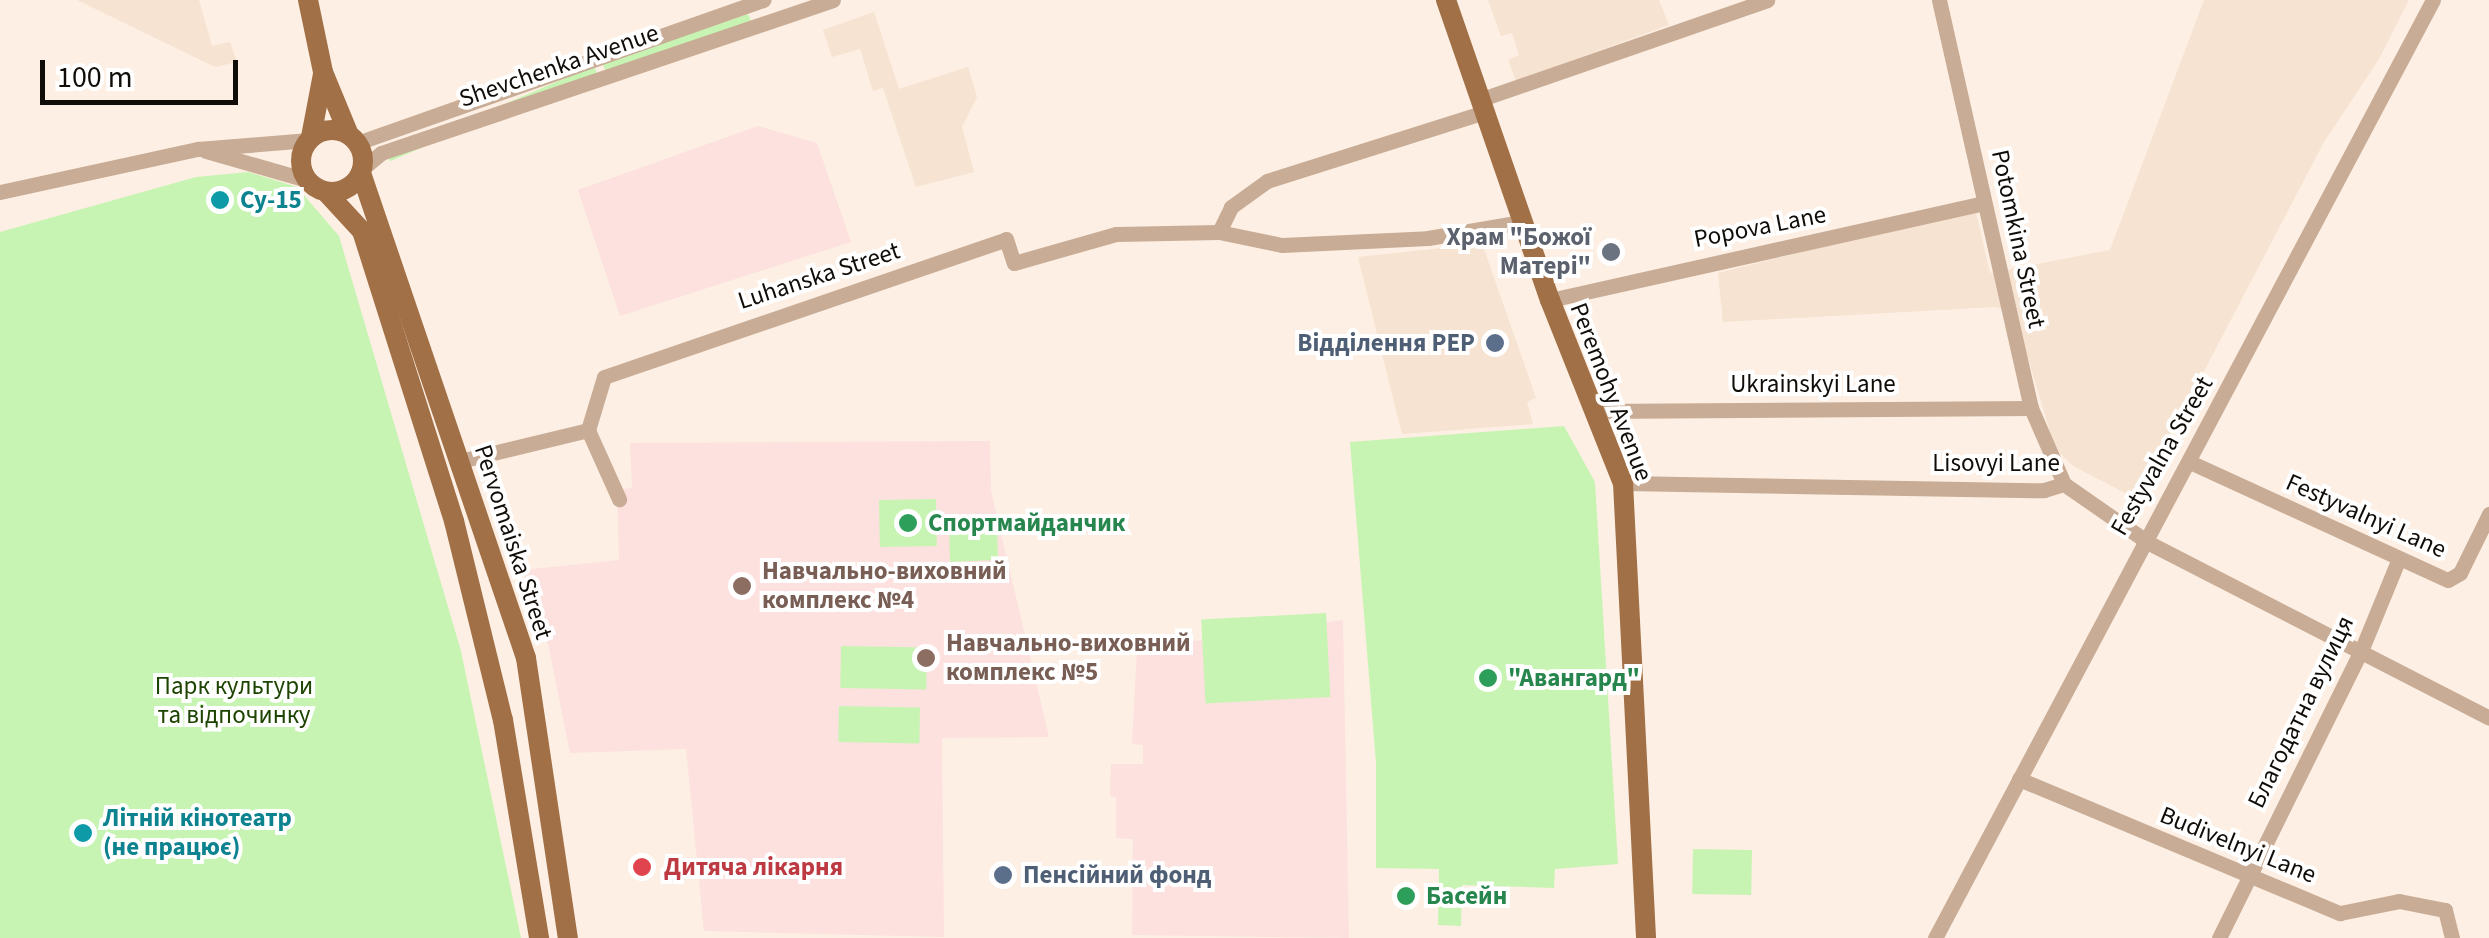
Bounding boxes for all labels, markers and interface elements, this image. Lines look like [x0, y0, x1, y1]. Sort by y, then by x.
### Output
street label: Shevchenka Avenue [455, 18, 663, 114]
scale bar [45, 40, 242, 102]
text: 100 m [57, 56, 133, 99]
street label: Potomkina Street [1984, 147, 2052, 331]
place label: Су-15 [240, 185, 302, 215]
marker: Су-15 [209, 189, 231, 211]
street label: Popova Lane [1691, 199, 1829, 255]
place label: Храм "Божої Матері" [1447, 223, 1591, 282]
street label: Luhanska Street [734, 236, 904, 316]
marker: Храм "Божої Матері" [1600, 241, 1622, 263]
street label: Peremohy Avenue [1563, 299, 1659, 485]
place label: Відділення РЕР [1297, 328, 1475, 358]
marker: Відділення РЕР [1484, 332, 1506, 354]
street label: Ukrainskyi Lane [1730, 369, 1896, 399]
street label: Festyvalna Street [2104, 371, 2220, 541]
street label: Pervomaiska Street [467, 441, 559, 643]
street label: Lisovyi Lane [1932, 448, 2060, 478]
street label: Festyvalnyi Lane [2281, 467, 2451, 565]
place label: Спортмайданчик [928, 508, 1126, 538]
marker: Спортмайданчик [897, 512, 919, 534]
place label: Навчально-виховний комплекс №4 [762, 557, 1007, 616]
marker: Навчально-виховний комплекс №4 [731, 575, 753, 597]
street label: Благодатна вулиця [2241, 611, 2361, 813]
place label: Навчально-виховний комплекс №5 [946, 629, 1191, 688]
marker: Навчально-виховний комплекс №5 [915, 647, 937, 669]
place label: "Авангард" [1508, 663, 1640, 693]
marker: "Авангард" [1477, 667, 1499, 689]
park label: Парк культури та відпочинку [155, 672, 313, 731]
street label: Budivelnyi Lane [2155, 800, 2321, 890]
place label: Літній кінотеатр (не працює) [103, 804, 292, 863]
marker: Літній кінотеатр (не працює) [72, 822, 94, 844]
place label: Дитяча лікарня [664, 852, 843, 882]
marker: Дитяча лікарня [629, 854, 655, 880]
place label: Пенсійний фонд [1023, 860, 1211, 890]
marker: Пенсійний фонд [992, 864, 1014, 886]
place label: Басейн [1426, 881, 1507, 911]
marker: Басейн [1395, 885, 1417, 907]

